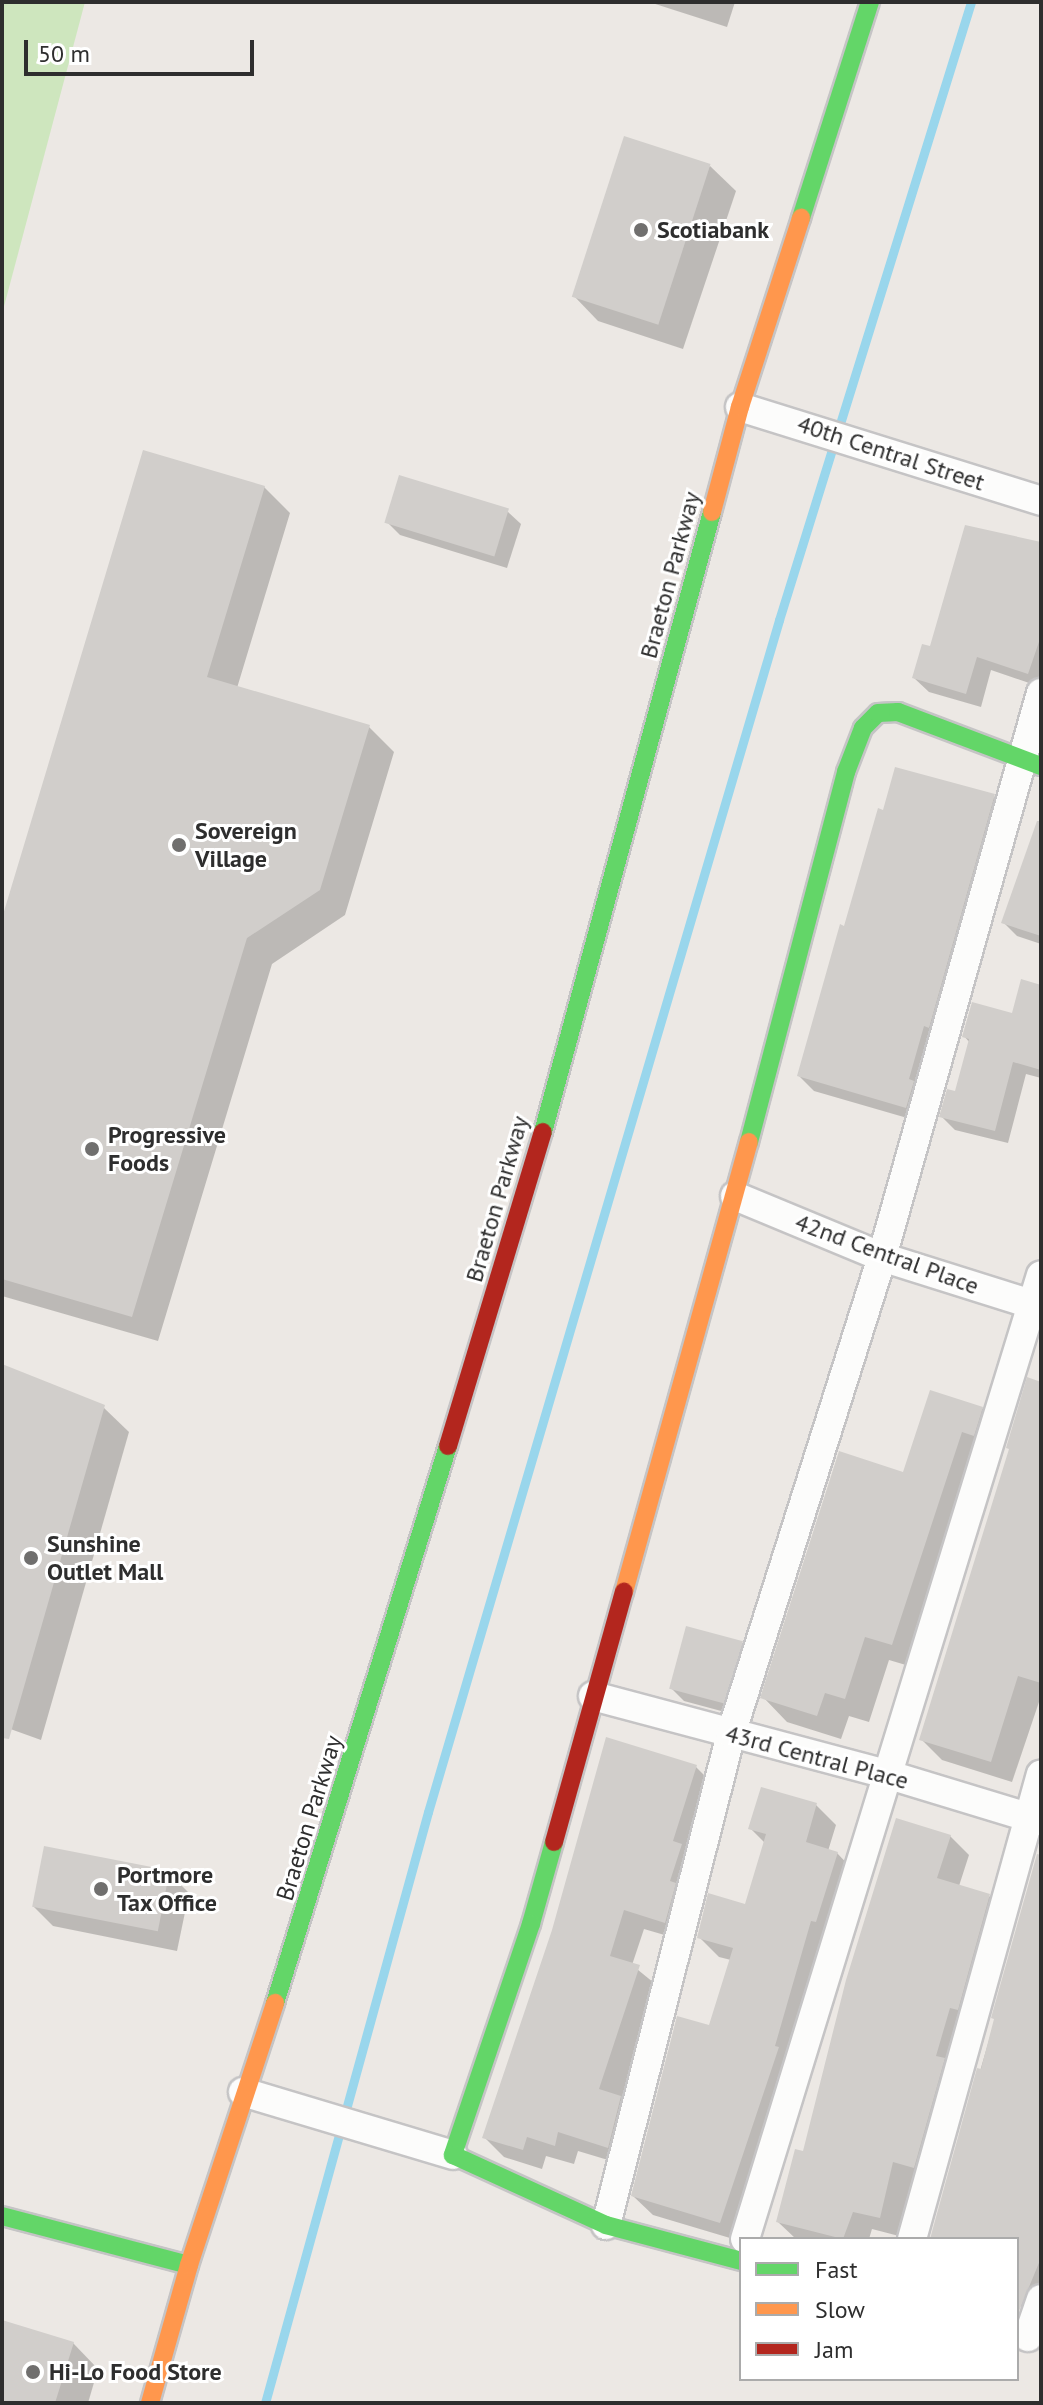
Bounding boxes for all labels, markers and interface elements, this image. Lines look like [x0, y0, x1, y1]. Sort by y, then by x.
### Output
scale bar [28, 24, 258, 74]
text: 50 m [38, 38, 90, 69]
place label: Scotiabank [657, 216, 769, 244]
marker: Scotiabank [632, 221, 650, 239]
street label: 40th Central Street [794, 409, 988, 497]
street label: Braeton Parkway [634, 488, 706, 662]
place label: Sovereign Village [195, 817, 297, 873]
marker: Sovereign Village [170, 836, 188, 854]
street label: Braeton Parkway [460, 1113, 534, 1285]
place label: Progressive Foods [108, 1121, 226, 1177]
marker: Progressive Foods [83, 1140, 101, 1158]
street label: 42nd Central Place [791, 1207, 983, 1301]
place label: Sunshine Outlet Mall [47, 1530, 163, 1586]
marker: Sunshine Outlet Mall [22, 1549, 40, 1567]
street label: 43rd Central Place [722, 1719, 912, 1795]
street label: Braeton Parkway [270, 1732, 348, 1904]
place label: Portmore Tax Office [117, 1861, 218, 1917]
marker: Portmore Tax Office [92, 1880, 110, 1898]
legend [739, 2237, 1019, 2381]
text: Fast [815, 2254, 858, 2285]
text: Slow [815, 2294, 865, 2325]
text: Jam [815, 2334, 853, 2365]
place label: Hi-Lo Food Store [49, 2358, 222, 2386]
marker: Hi-Lo Food Store [24, 2363, 42, 2381]

